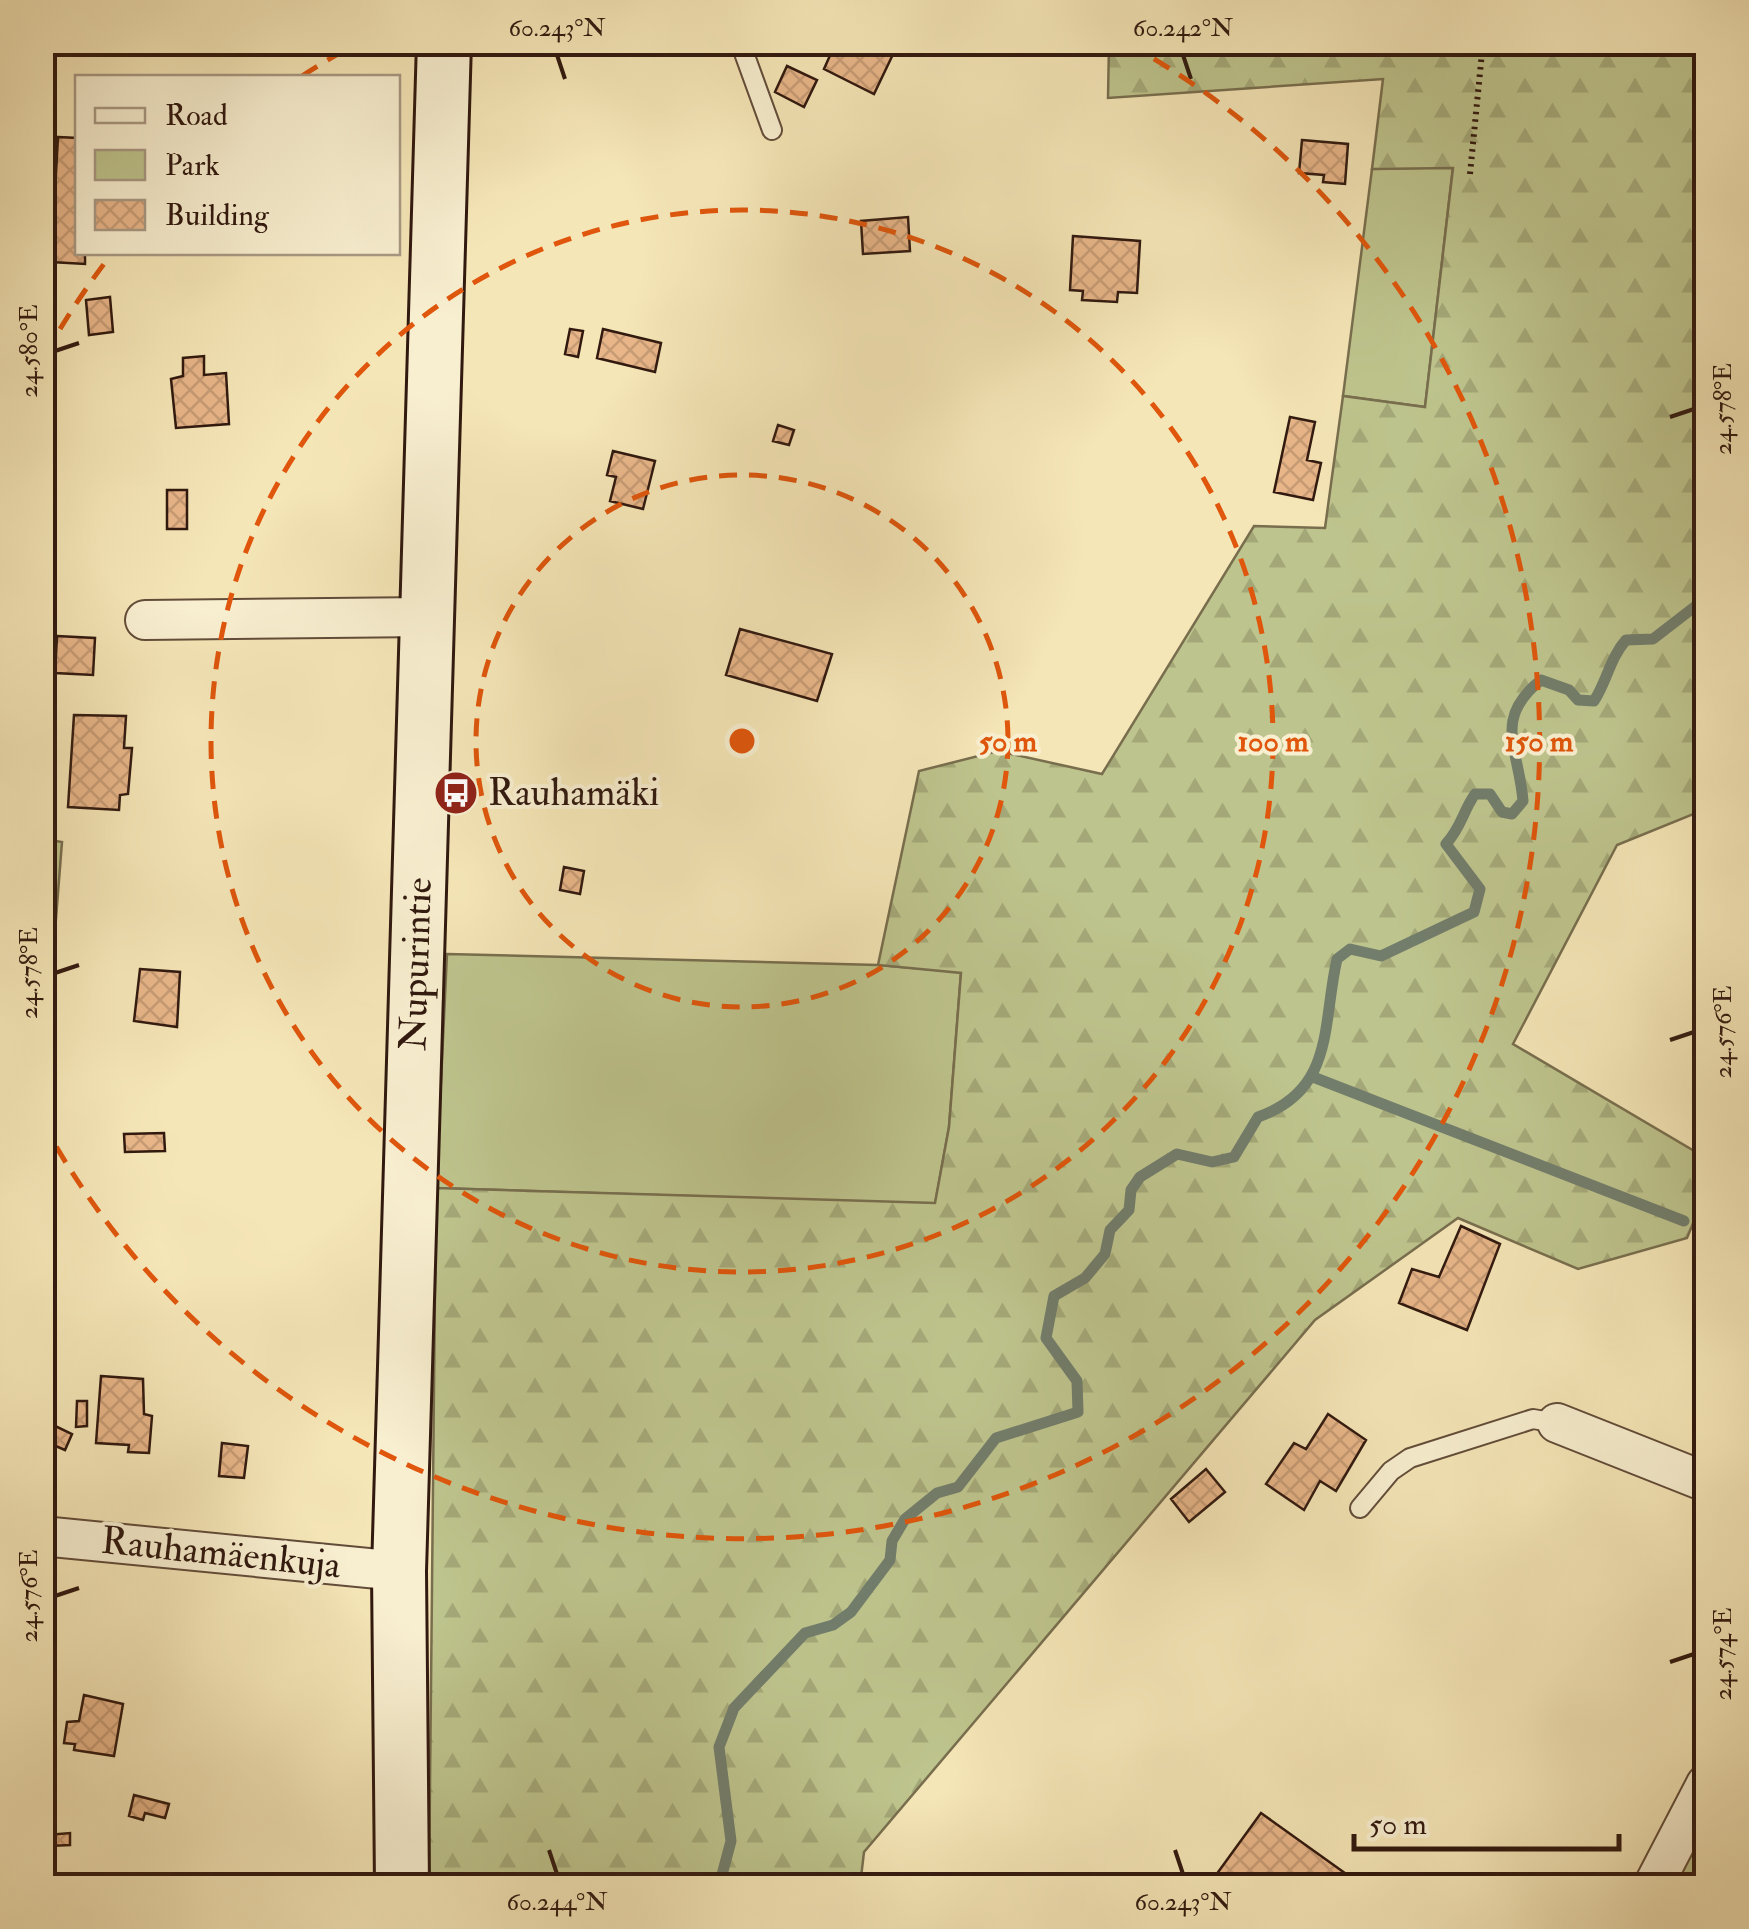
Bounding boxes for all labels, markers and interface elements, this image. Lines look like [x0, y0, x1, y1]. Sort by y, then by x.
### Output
text: 60.243°N [508, 13, 606, 44]
text: 60.242°N [1133, 13, 1234, 44]
legend [75, 75, 400, 255]
text: Road [165, 97, 228, 134]
text: Park [165, 147, 220, 184]
text: Building [165, 197, 270, 234]
text: 24.580°E [14, 304, 45, 398]
text: 24.578°E [1708, 363, 1739, 455]
centre of rings [724, 723, 760, 759]
text: 50 m [979, 723, 1038, 760]
text: 100 m [1238, 723, 1309, 760]
text: 150 m [1505, 723, 1574, 760]
place label: Rauhamäki [488, 769, 659, 817]
bus stop icon: Rauhamäki [433, 770, 479, 816]
street label: Nupurintie [389, 876, 443, 1051]
text: 24.578°E [14, 927, 45, 1019]
text: 24.576°E [1708, 985, 1739, 1079]
street label: Rauhamäenkuja [99, 1517, 344, 1589]
text: 24.576°E [14, 1549, 45, 1643]
text: 24.574°E [1708, 1607, 1739, 1701]
scale bar [1354, 1789, 1619, 1851]
text: 50 m [1369, 1806, 1427, 1843]
text: 60.244°N [506, 1887, 608, 1918]
text: 60.243°N [1134, 1887, 1232, 1918]

